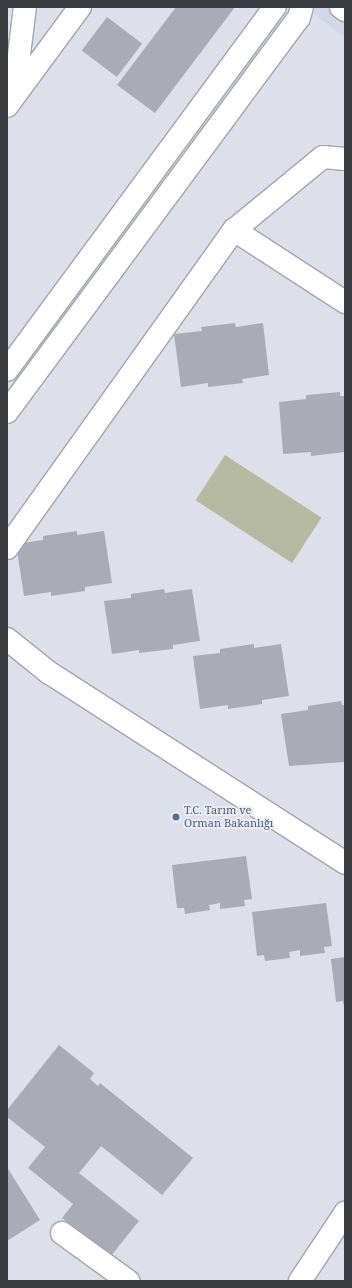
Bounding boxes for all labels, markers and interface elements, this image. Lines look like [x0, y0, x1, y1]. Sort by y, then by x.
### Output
place label: T.C. Tarım ve Orman Bakanlığı [184, 804, 273, 830]
marker: T.C. Tarım ve Orman Bakanlığı [171, 812, 181, 822]

